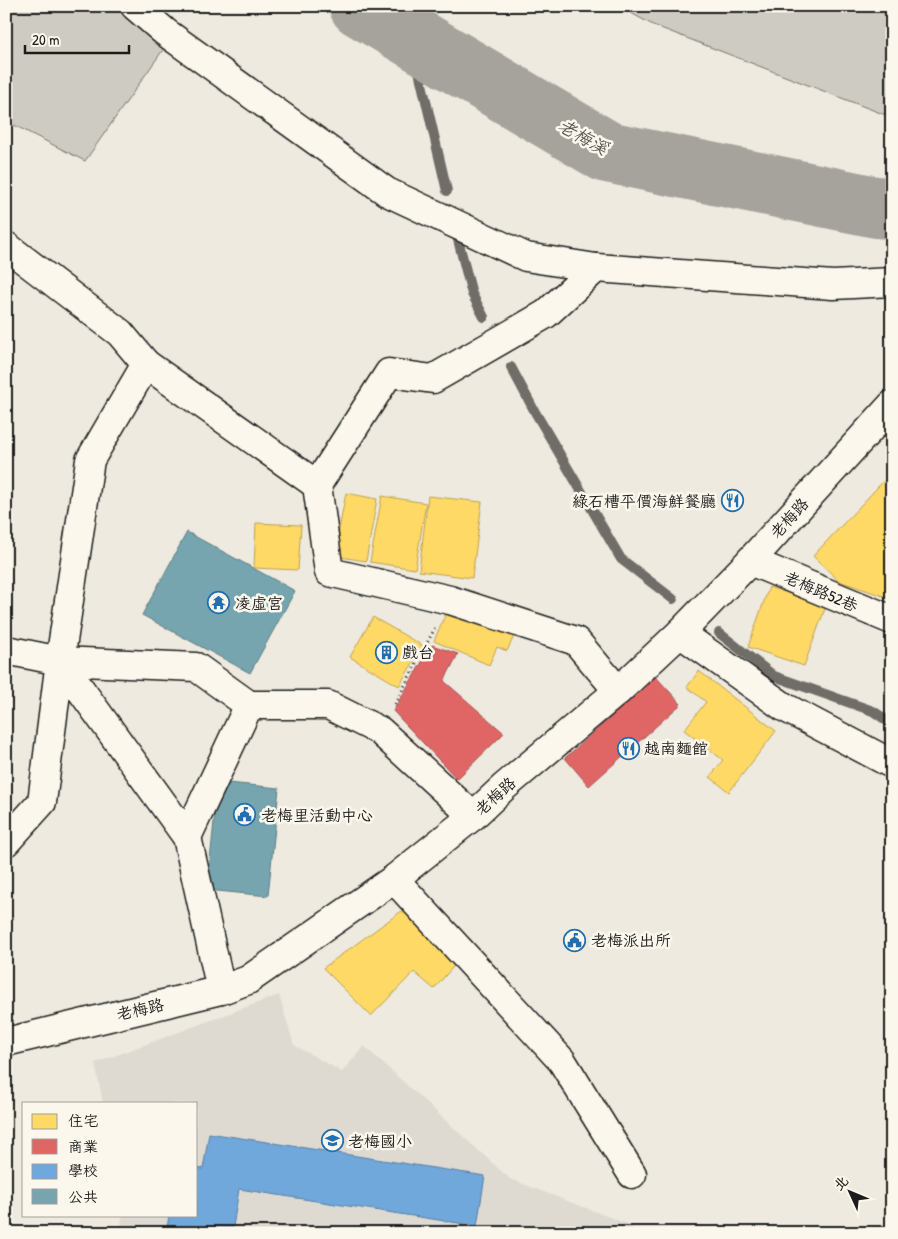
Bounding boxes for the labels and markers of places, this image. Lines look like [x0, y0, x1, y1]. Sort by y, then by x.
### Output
restaurant icon: 綠石槽平價海鮮餐廳 [720, 489, 744, 513]
place label: 綠石槽平價海鮮餐廳 [572, 490, 716, 512]
temple icon: 凌虛宮 [207, 591, 231, 615]
place label: 凌虛宮 [235, 592, 283, 614]
building icon: 戲台 [374, 640, 398, 664]
place label: 戲台 [402, 641, 434, 663]
restaurant icon: 越南麵館 [616, 736, 640, 760]
place label: 越南麵館 [644, 737, 708, 759]
public building icon: 老梅里活動中心 [233, 803, 257, 827]
place label: 老梅里活動中心 [261, 804, 373, 826]
public building icon: 老梅派出所 [563, 928, 587, 952]
place label: 老梅派出所 [591, 929, 671, 951]
school or university icon: 老梅國小 [320, 1129, 344, 1153]
place label: 老梅國小 [348, 1130, 412, 1152]

